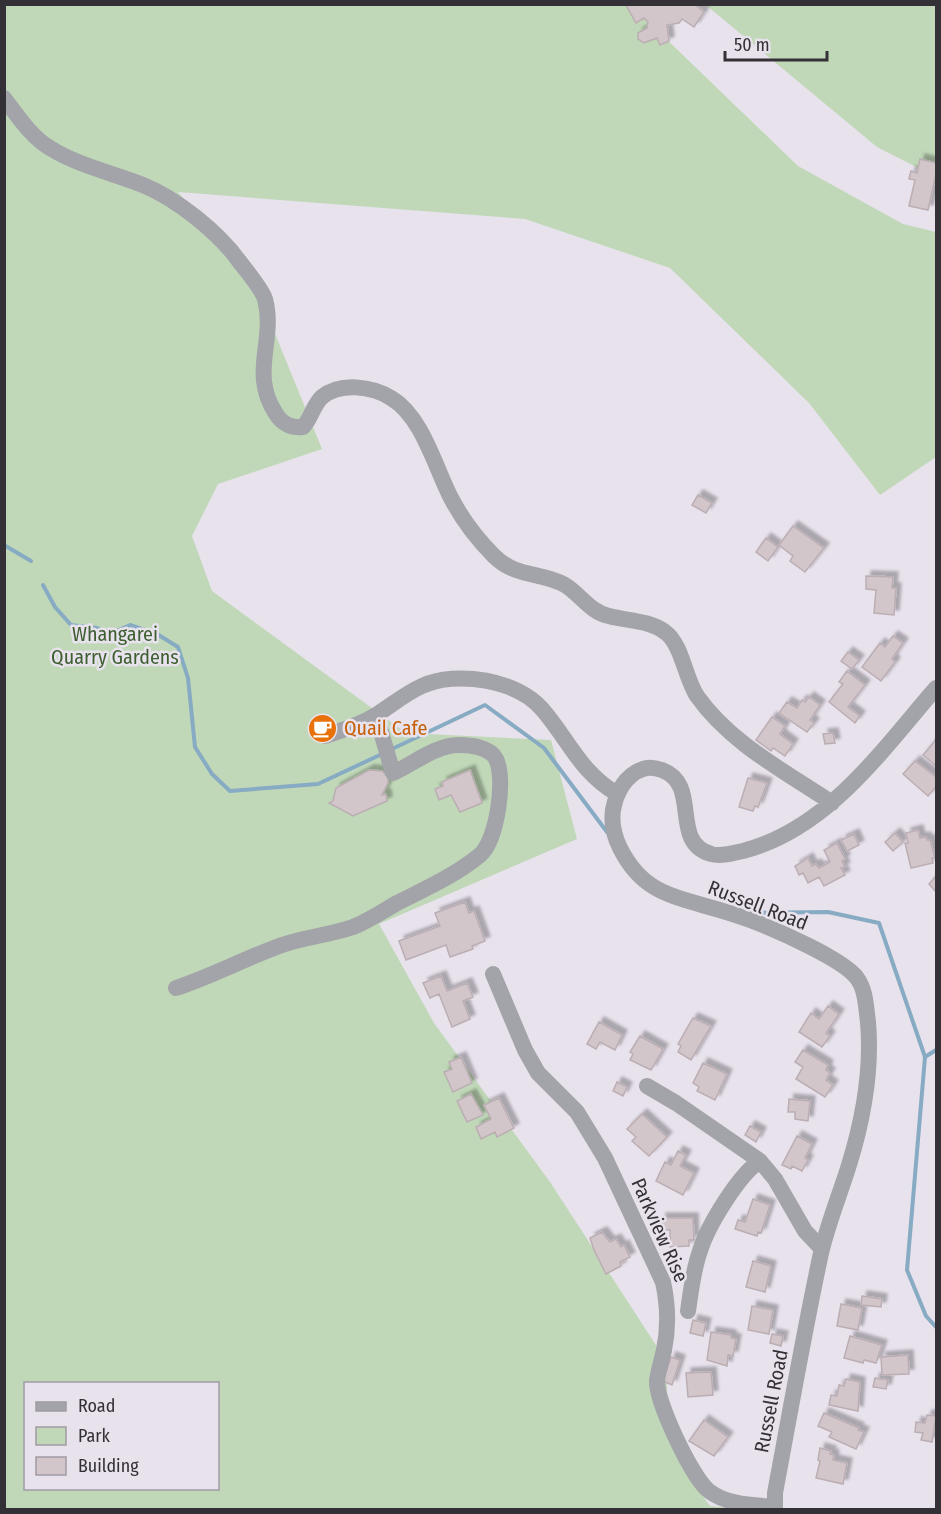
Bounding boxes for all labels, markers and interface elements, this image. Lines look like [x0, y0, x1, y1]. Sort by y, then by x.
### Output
scale bar [725, 24, 827, 62]
text: 50 m [734, 34, 770, 56]
park label: Whangarei Quarry Gardens [51, 622, 179, 669]
cafe icon: Quail Cafe [307, 712, 339, 744]
place label: Quail Cafe [344, 716, 427, 740]
street label: Russell Road [705, 875, 811, 935]
street label: Parkview Rise [626, 1174, 694, 1286]
street label: Russell Road [749, 1347, 793, 1455]
legend [24, 1382, 219, 1490]
text: Road [78, 1395, 115, 1417]
text: Park [78, 1425, 111, 1447]
text: Building [78, 1455, 139, 1477]

